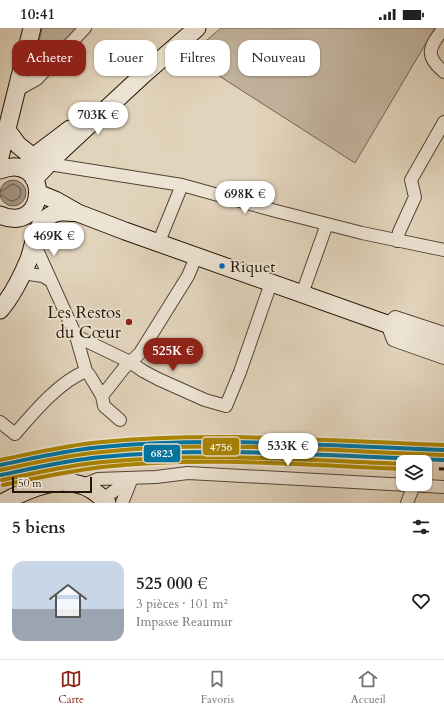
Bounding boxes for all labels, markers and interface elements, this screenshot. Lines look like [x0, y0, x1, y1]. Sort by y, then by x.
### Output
text: 10:41 [20, 4, 55, 24]
chip: Acheter [12, 40, 86, 76]
chip: Louer [94, 40, 157, 76]
chip: Filtres [165, 40, 230, 76]
chip: Nouveau [238, 40, 320, 76]
pin: 703K € [65, 102, 131, 136]
text: 703K € [77, 106, 119, 124]
pin: 698K € [212, 181, 278, 215]
text: 698K € [224, 185, 266, 203]
pin: 469K € [21, 223, 87, 257]
text: 469K € [33, 227, 75, 245]
place label: Riquet [230, 256, 275, 278]
marker: Riquet [217, 261, 227, 271]
place label: Les Restos du Cœur [47, 301, 122, 344]
marker: Les Restos du Cœur [124, 317, 134, 327]
pin: 525K € [140, 338, 206, 372]
text: 525K € [152, 342, 194, 360]
pin: 533K € [255, 433, 321, 467]
line badge: 4756 [202, 437, 240, 456]
text: 533K € [267, 437, 309, 455]
text: 4756 [210, 440, 233, 455]
line badge: 6823 [143, 444, 181, 463]
text: 6823 [151, 446, 174, 461]
map controls [396, 455, 432, 491]
button: layers [396, 455, 432, 491]
scale bar [12, 475, 92, 494]
text: 50 m [18, 476, 42, 491]
text: 5 biens [12, 516, 65, 539]
icon: filters [410, 516, 432, 538]
text: 525 000 € [136, 572, 208, 595]
icon: home [44, 577, 92, 625]
icon: heart [410, 590, 432, 612]
text: 3 pièces · 101 m² [136, 595, 228, 613]
text: Impasse Reaumur [136, 613, 233, 631]
tab: Carte [58, 668, 84, 707]
tab: Favoris [201, 668, 234, 707]
tab: Accueil [351, 668, 386, 707]

